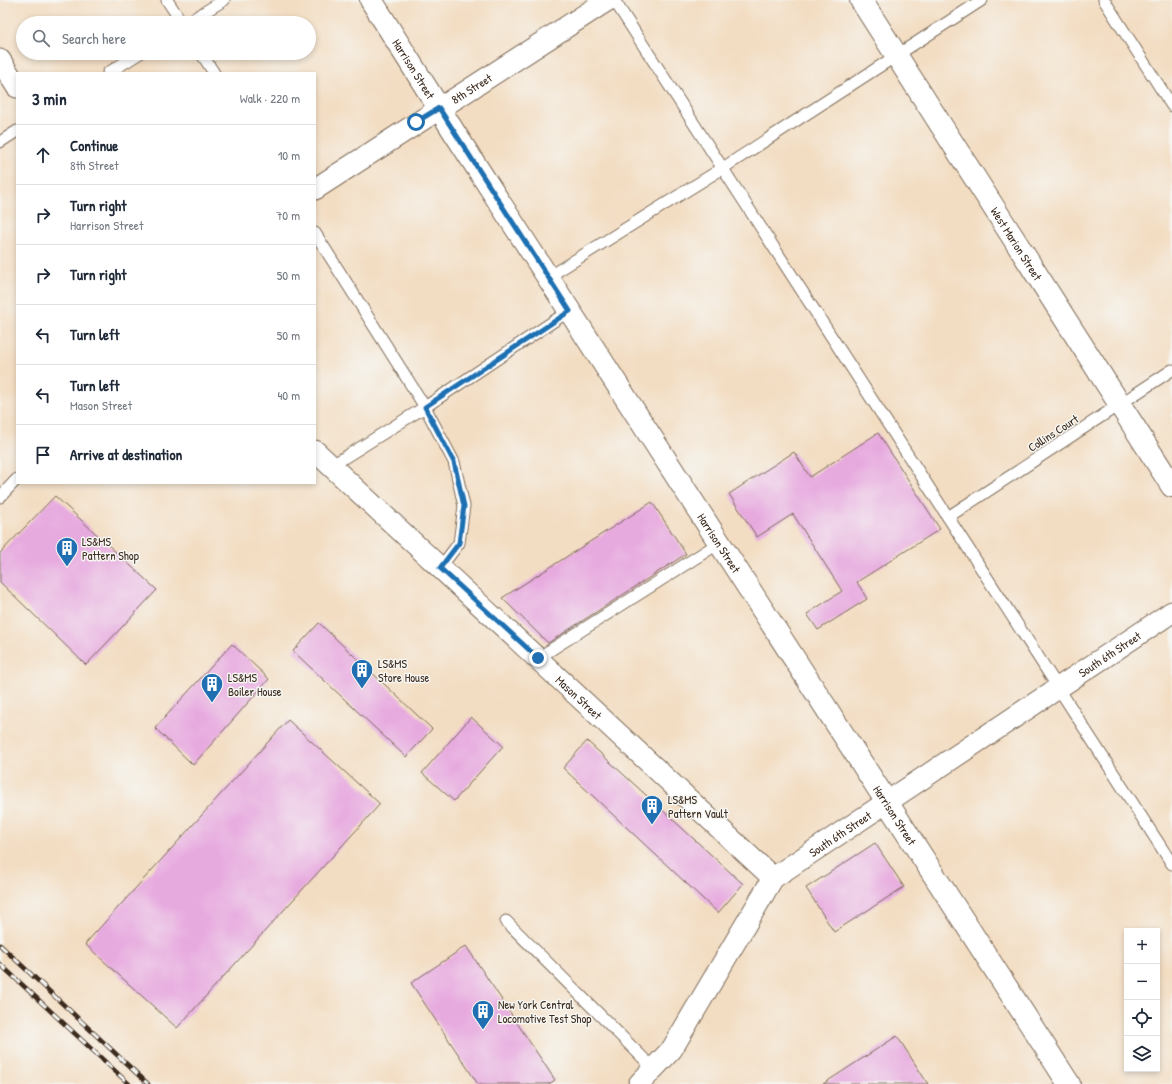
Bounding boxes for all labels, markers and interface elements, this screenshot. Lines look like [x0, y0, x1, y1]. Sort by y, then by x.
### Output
search box [16, 16, 316, 60]
icon: search [30, 27, 52, 49]
text: Search here [62, 28, 126, 49]
street label: Harrison Street [389, 35, 440, 103]
street label: 8th Street [448, 68, 496, 108]
text: 3 min [32, 87, 67, 110]
text: Walk · 220 m [240, 89, 300, 107]
route start [407, 113, 425, 131]
text: Continue [70, 135, 118, 156]
icon: ahead [32, 144, 54, 166]
text: 10 m [278, 146, 300, 164]
text: 8th Street [70, 156, 119, 174]
text: Turn right [70, 195, 126, 216]
street label: West Marion Street [987, 203, 1047, 284]
icon: right [32, 204, 54, 226]
text: 70 m [276, 206, 300, 224]
text: Harrison Street [70, 216, 143, 234]
icon: right [32, 264, 54, 286]
text: Turn right [70, 264, 126, 285]
text: 50 m [277, 266, 300, 284]
icon: left [32, 324, 54, 346]
text: Turn left [70, 324, 120, 345]
text: 50 m [277, 326, 300, 344]
text: Turn left [70, 375, 120, 396]
icon: left [32, 384, 54, 406]
text: 40 m [277, 386, 300, 404]
text: Mason Street [70, 396, 132, 414]
street label: Collins Court [1024, 410, 1082, 456]
icon: arrive [32, 444, 54, 466]
text: Arrive at destination [70, 444, 182, 465]
street label: Harrison Street [694, 510, 745, 577]
place label: LS&MS Pattern Shop [82, 533, 139, 564]
building icon: LS&MS Pattern Shop [54, 535, 80, 568]
street label: South 6th Street [1075, 626, 1145, 681]
route end [529, 649, 547, 667]
place label: LS&MS Store House [378, 655, 430, 686]
building icon: LS&MS Store House [349, 657, 375, 690]
place label: LS&MS Boiler House [228, 669, 282, 700]
building icon: LS&MS Boiler House [199, 671, 225, 704]
street label: Mason Street [552, 671, 607, 724]
street label: Harrison Street [870, 782, 921, 849]
place label: LS&MS Pattern Vault [668, 791, 729, 822]
building icon: LS&MS Pattern Vault [639, 793, 665, 826]
street label: South 6th Street [805, 806, 875, 860]
map controls [1124, 928, 1160, 1072]
button: + [1124, 928, 1160, 964]
button: − [1124, 964, 1160, 1000]
place label: New York Central Locomotive Test Shop [498, 996, 591, 1027]
building icon: New York Central Locomotive Test Shop [470, 998, 496, 1031]
button: locate [1124, 1000, 1160, 1036]
button: layers [1124, 1036, 1160, 1072]

